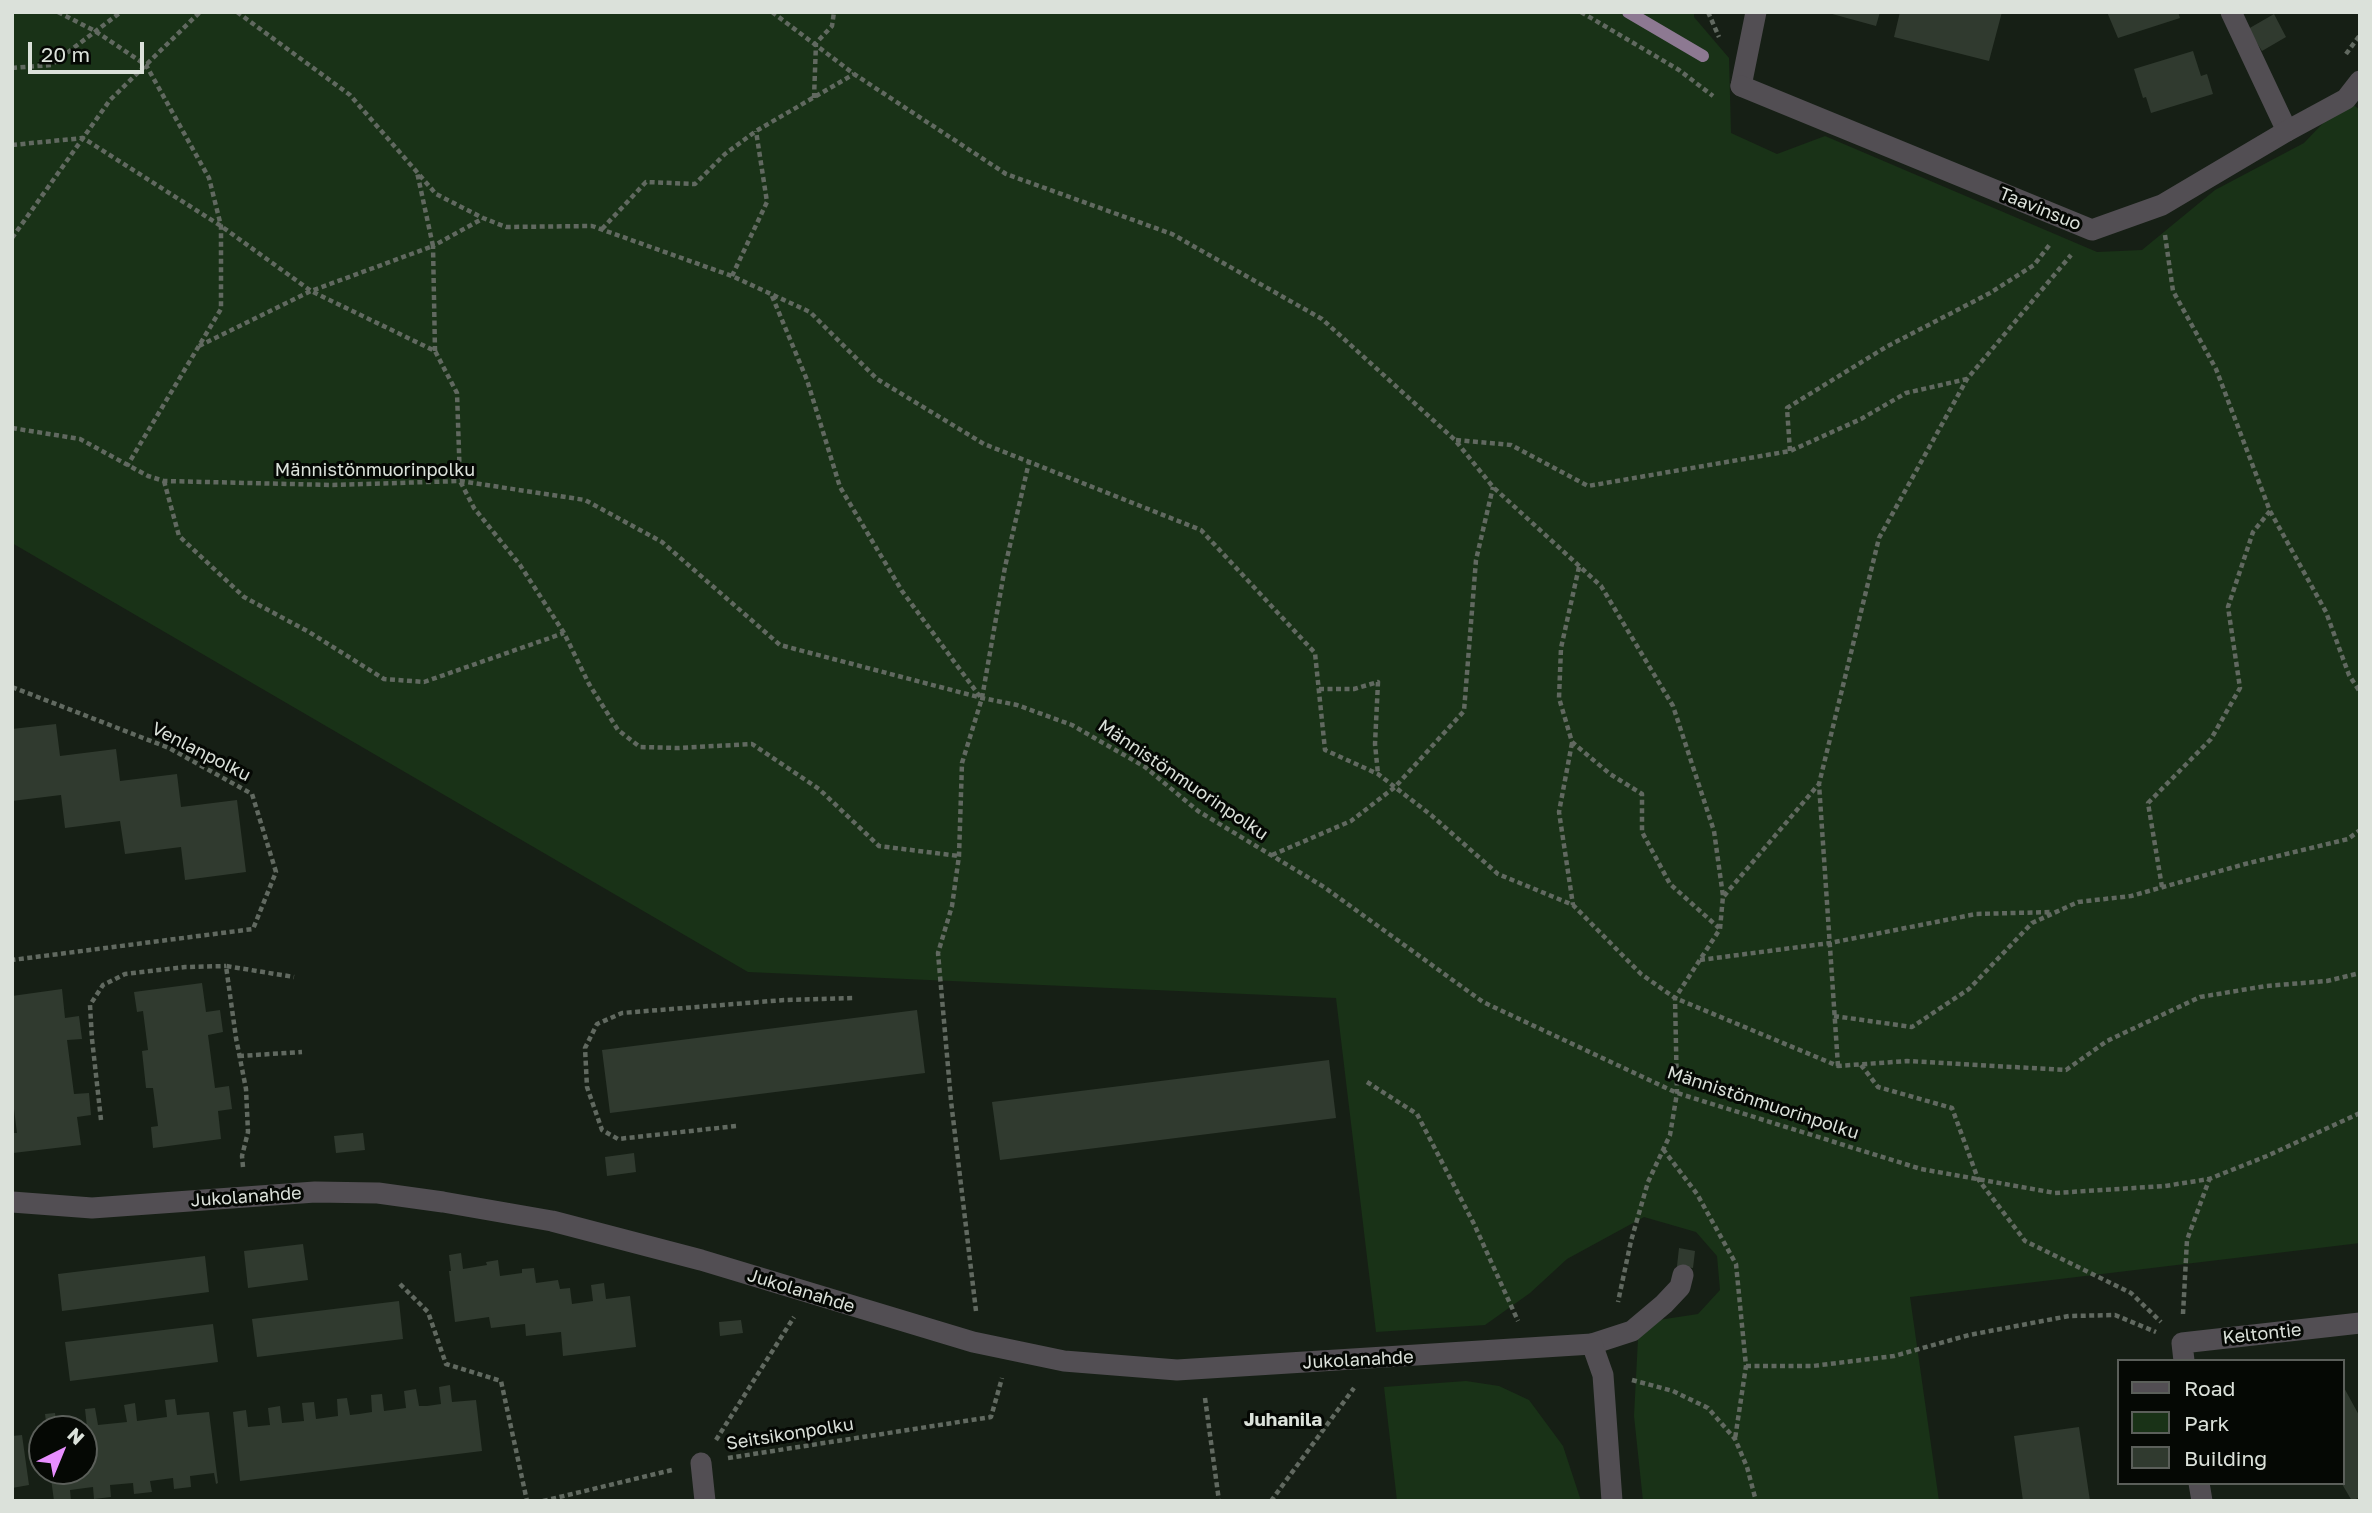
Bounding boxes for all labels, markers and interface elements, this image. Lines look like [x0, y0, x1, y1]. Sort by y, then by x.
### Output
scale bar [32, 28, 147, 72]
text: 20 m [41, 41, 90, 67]
street label: Taavinsuo [1996, 183, 2084, 235]
street label: Männistönmuorinpolku [275, 459, 475, 481]
street label: Männistönmuorinpolku [1094, 715, 1272, 845]
street label: Venlanpolku [148, 718, 254, 786]
street label: Männistönmuorinpolku [1664, 1062, 1862, 1144]
street label: Jukolanahde [190, 1182, 302, 1212]
street label: Jukolanahde [745, 1264, 857, 1318]
street label: Keltontie [2221, 1319, 2303, 1349]
street label: Jukolanahde [1302, 1346, 1414, 1374]
legend [2116, 1359, 2344, 1485]
text: Road [2184, 1375, 2235, 1401]
district label: Juhanila [1244, 1409, 1322, 1431]
text: Park [2184, 1410, 2229, 1436]
street label: Seitsikonpolku [725, 1413, 855, 1455]
north arrow [28, 1415, 98, 1485]
text: N [63, 1422, 89, 1449]
text: Building [2184, 1445, 2267, 1471]

